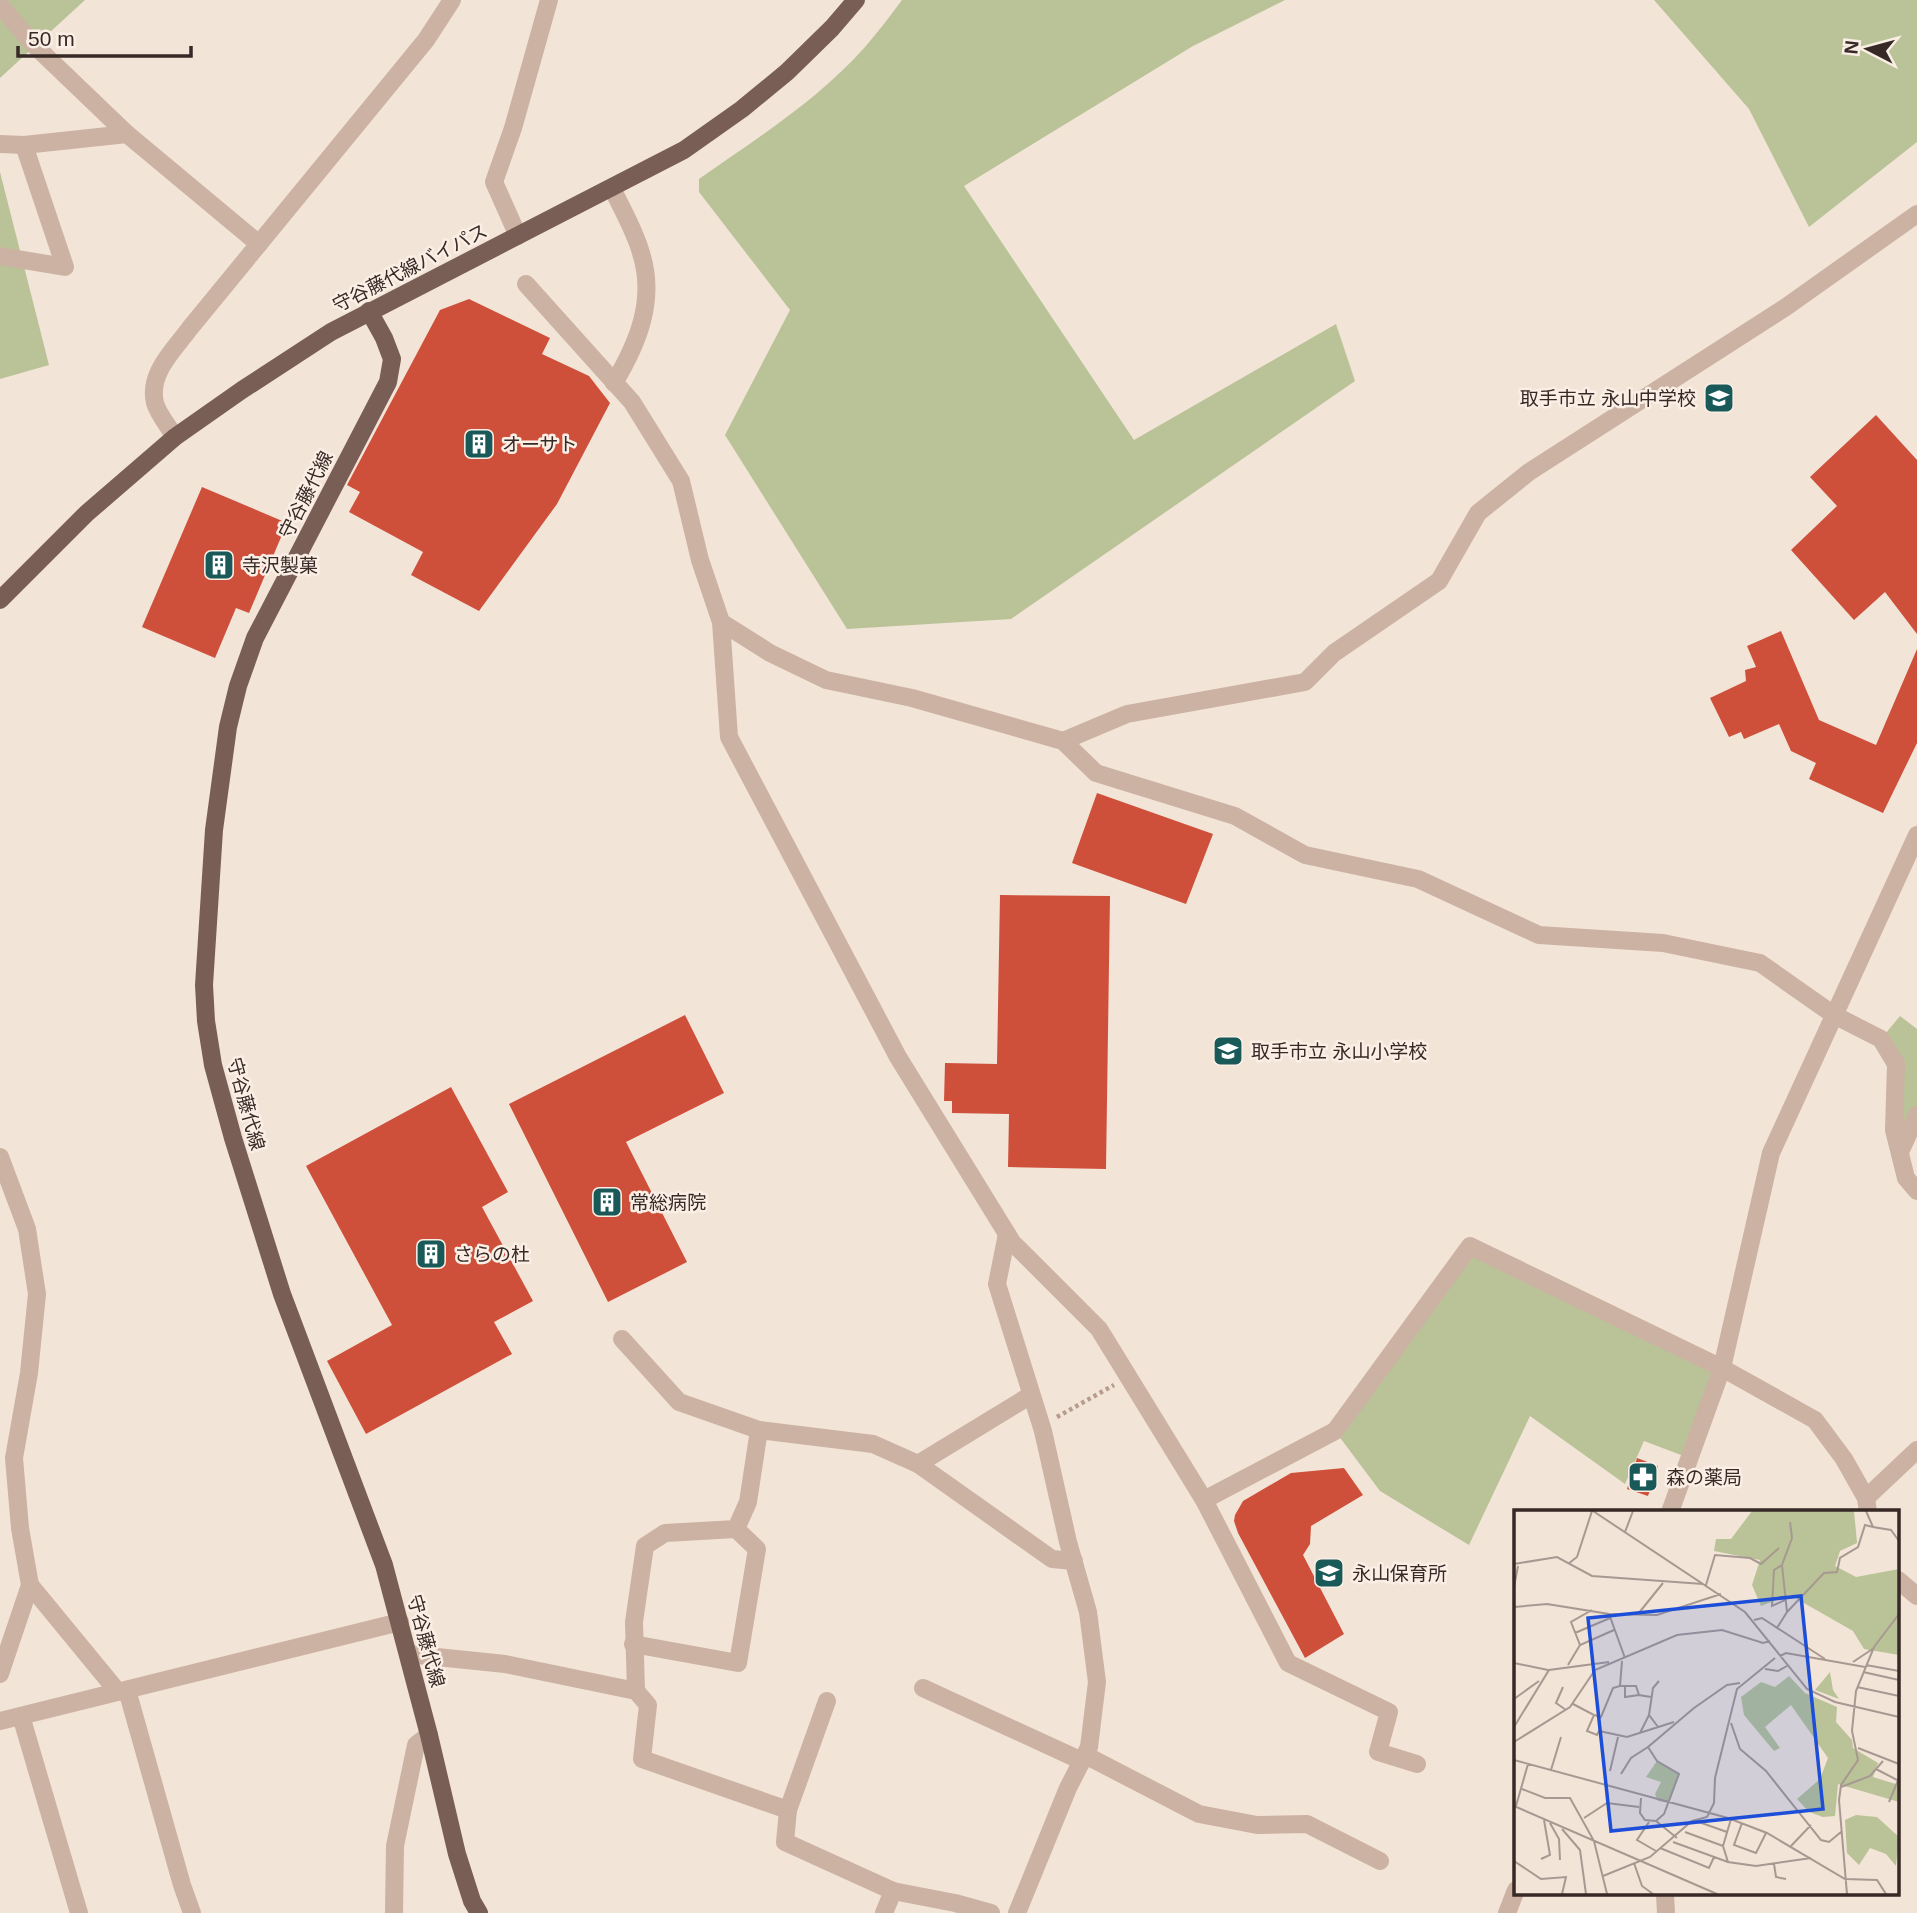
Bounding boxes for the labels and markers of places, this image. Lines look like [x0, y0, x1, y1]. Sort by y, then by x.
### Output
school or university icon: 取手市立 永山中学校 [1702, 381, 1736, 415]
place label: 取手市立 永山中学校 [1520, 388, 1696, 409]
building icon: オーサト [462, 427, 496, 461]
place label: オーサト [502, 434, 578, 455]
building icon: 寺沢製菓 [202, 548, 236, 582]
place label: 寺沢製菓 [242, 555, 318, 576]
school or university icon: 取手市立 永山小学校 [1211, 1034, 1245, 1068]
place label: 取手市立 永山小学校 [1251, 1041, 1427, 1062]
building icon: 常総病院 [590, 1185, 624, 1219]
place label: 常総病院 [630, 1192, 706, 1213]
building icon: さらの杜 [414, 1237, 448, 1271]
place label: さらの杜 [454, 1244, 530, 1265]
pharmacy icon: 森の薬局 [1626, 1460, 1660, 1494]
place label: 森の薬局 [1666, 1467, 1742, 1488]
school or university icon: 永山保育所 [1312, 1556, 1346, 1590]
place label: 永山保育所 [1352, 1563, 1447, 1584]

